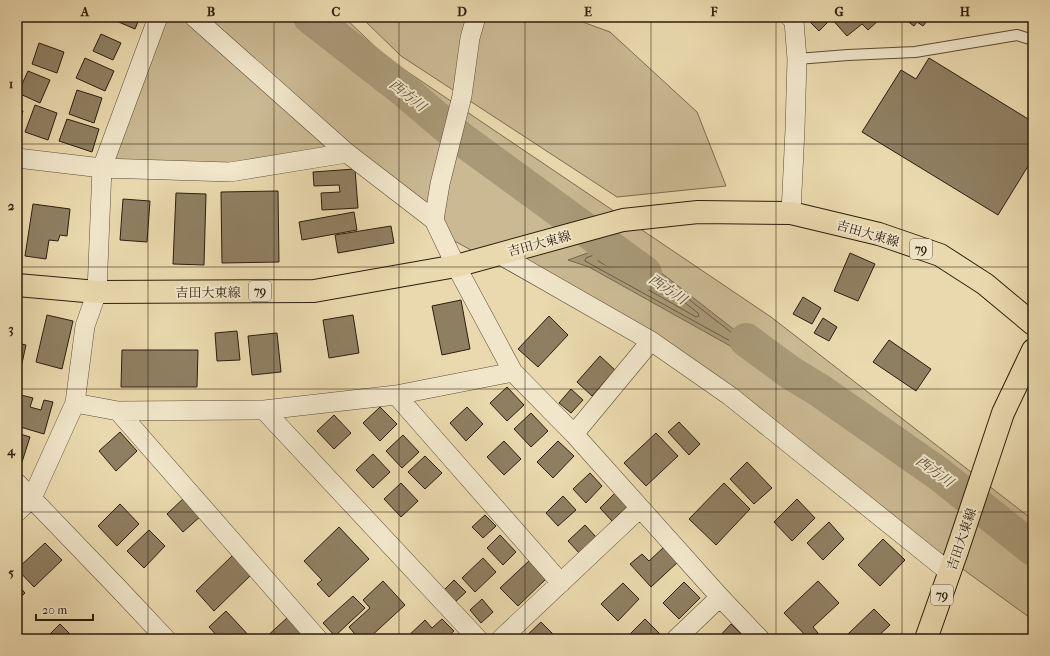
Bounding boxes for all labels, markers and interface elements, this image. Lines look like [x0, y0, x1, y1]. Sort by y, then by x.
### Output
text: A [80, 4, 90, 19]
text: B [207, 4, 216, 19]
text: C [332, 4, 341, 19]
text: D [457, 4, 467, 19]
text: E [584, 4, 592, 19]
text: F [710, 4, 718, 19]
text: G [834, 4, 844, 19]
text: H [960, 4, 971, 19]
text: 1 [9, 76, 14, 91]
water label: 西方川 [386, 76, 431, 116]
text: 2 [8, 198, 15, 213]
street label: 吉田大東線 [835, 217, 901, 250]
street label: 吉田大東線 [506, 228, 572, 259]
road number: 79 [910, 239, 932, 259]
water label: 西方川 [646, 271, 692, 309]
road number: 79 [249, 281, 271, 301]
street label: 吉田大東線 [175, 285, 241, 300]
text: 3 [8, 321, 14, 337]
text: 4 [6, 443, 16, 459]
water label: 西方川 [913, 452, 958, 492]
street label: 吉田大東線 [944, 506, 979, 572]
text: 5 [8, 565, 14, 580]
road number: 79 [931, 585, 953, 605]
scale bar [36, 596, 93, 622]
text: 20 m [42, 603, 67, 617]

